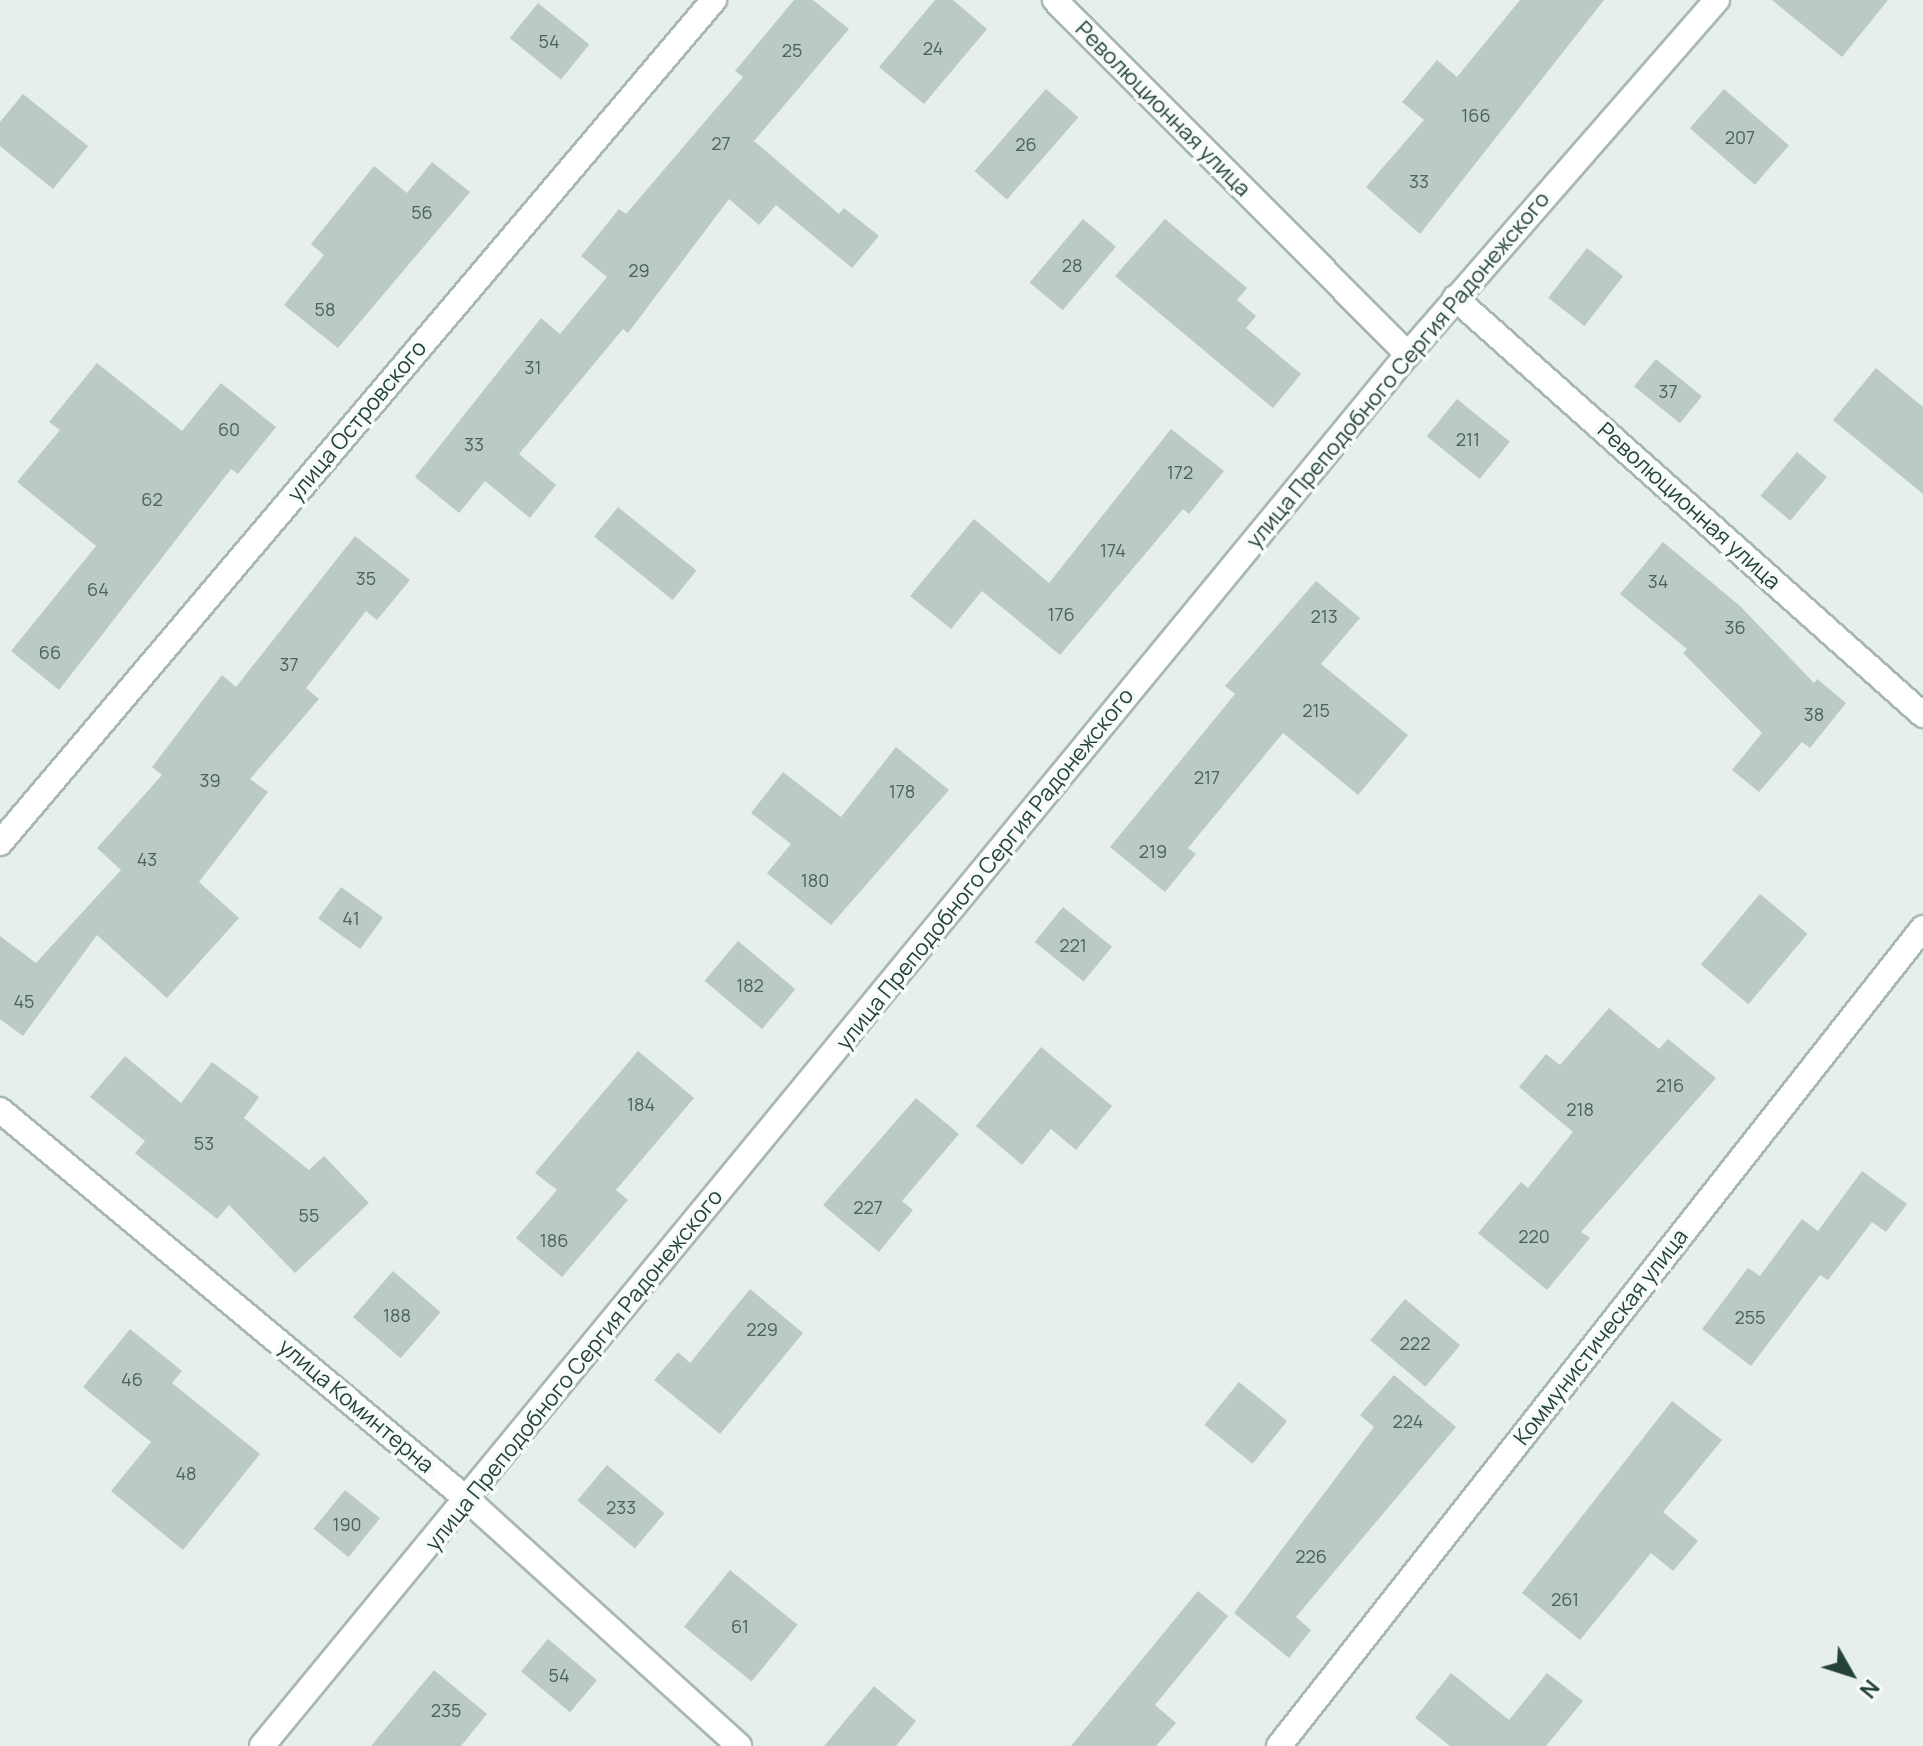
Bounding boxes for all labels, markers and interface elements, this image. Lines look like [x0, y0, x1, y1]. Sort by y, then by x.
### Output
street label: Революционная улица [1070, 16, 1256, 202]
house number: 54 [538, 30, 560, 52]
house number: 24 [923, 37, 943, 59]
house number: 25 [782, 39, 802, 61]
house number: 166 [1461, 104, 1491, 126]
house number: 207 [1725, 126, 1755, 148]
house number: 27 [711, 132, 731, 154]
house number: 26 [1015, 133, 1037, 155]
house number: 33 [1409, 170, 1429, 192]
street label: улица Преподобного Сергия Радонежского [1241, 186, 1555, 554]
house number: 56 [411, 201, 433, 223]
house number: 28 [1062, 254, 1082, 276]
house number: 29 [628, 259, 650, 281]
house number: 58 [315, 298, 335, 320]
street label: улица Островского [282, 335, 432, 507]
house number: 31 [525, 356, 541, 378]
house number: 37 [1659, 380, 1677, 402]
street label: Революционная улица [1592, 417, 1786, 595]
house number: 60 [218, 418, 240, 440]
house number: 211 [1456, 428, 1480, 450]
house number: 33 [464, 433, 484, 455]
house number: 172 [1167, 461, 1193, 483]
house number: 62 [141, 488, 163, 510]
house number: 174 [1100, 539, 1126, 561]
house number: 35 [356, 567, 376, 589]
house number: 34 [1648, 570, 1668, 592]
house number: 64 [87, 578, 109, 600]
house number: 176 [1047, 603, 1075, 625]
house number: 213 [1310, 605, 1338, 627]
house number: 36 [1724, 616, 1746, 638]
house number: 66 [39, 641, 61, 663]
house number: 37 [280, 653, 298, 675]
street label: улица Преподобного Сергия Радонежского [831, 683, 1139, 1055]
house number: 215 [1302, 699, 1330, 721]
house number: 38 [1804, 703, 1824, 725]
house number: 217 [1194, 766, 1220, 788]
house number: 39 [199, 769, 221, 791]
house number: 178 [889, 780, 915, 802]
house number: 219 [1139, 840, 1167, 862]
house number: 43 [137, 848, 157, 870]
house number: 180 [801, 869, 829, 891]
house number: 41 [342, 907, 360, 929]
house number: 221 [1059, 934, 1087, 956]
house number: 182 [736, 974, 764, 996]
house number: 45 [13, 990, 35, 1012]
house number: 216 [1656, 1074, 1684, 1096]
house number: 184 [627, 1093, 655, 1115]
house number: 218 [1566, 1098, 1594, 1120]
house number: 53 [194, 1132, 214, 1154]
street label: улица Преподобного Сергия Радонежского [420, 1184, 728, 1556]
house number: 227 [853, 1196, 883, 1218]
house number: 55 [299, 1204, 319, 1226]
street label: Коммунистическая улица [1508, 1224, 1694, 1450]
house number: 220 [1518, 1225, 1550, 1247]
house number: 186 [540, 1229, 568, 1251]
house number: 188 [383, 1304, 411, 1326]
house number: 255 [1734, 1306, 1766, 1328]
house number: 229 [746, 1318, 778, 1340]
house number: 222 [1400, 1332, 1430, 1354]
street label: улица Коминтерна [273, 1333, 439, 1479]
house number: 46 [121, 1368, 143, 1390]
house number: 224 [1393, 1410, 1423, 1432]
house number: 48 [175, 1462, 197, 1484]
house number: 233 [606, 1496, 636, 1518]
house number: 190 [332, 1513, 362, 1535]
house number: 226 [1295, 1545, 1327, 1567]
house number: 261 [1551, 1588, 1579, 1610]
house number: 61 [731, 1615, 749, 1637]
north arrow [1811, 1634, 1891, 1714]
house number: 54 [548, 1664, 570, 1686]
text: N [1853, 1674, 1886, 1705]
house number: 235 [431, 1699, 461, 1721]

